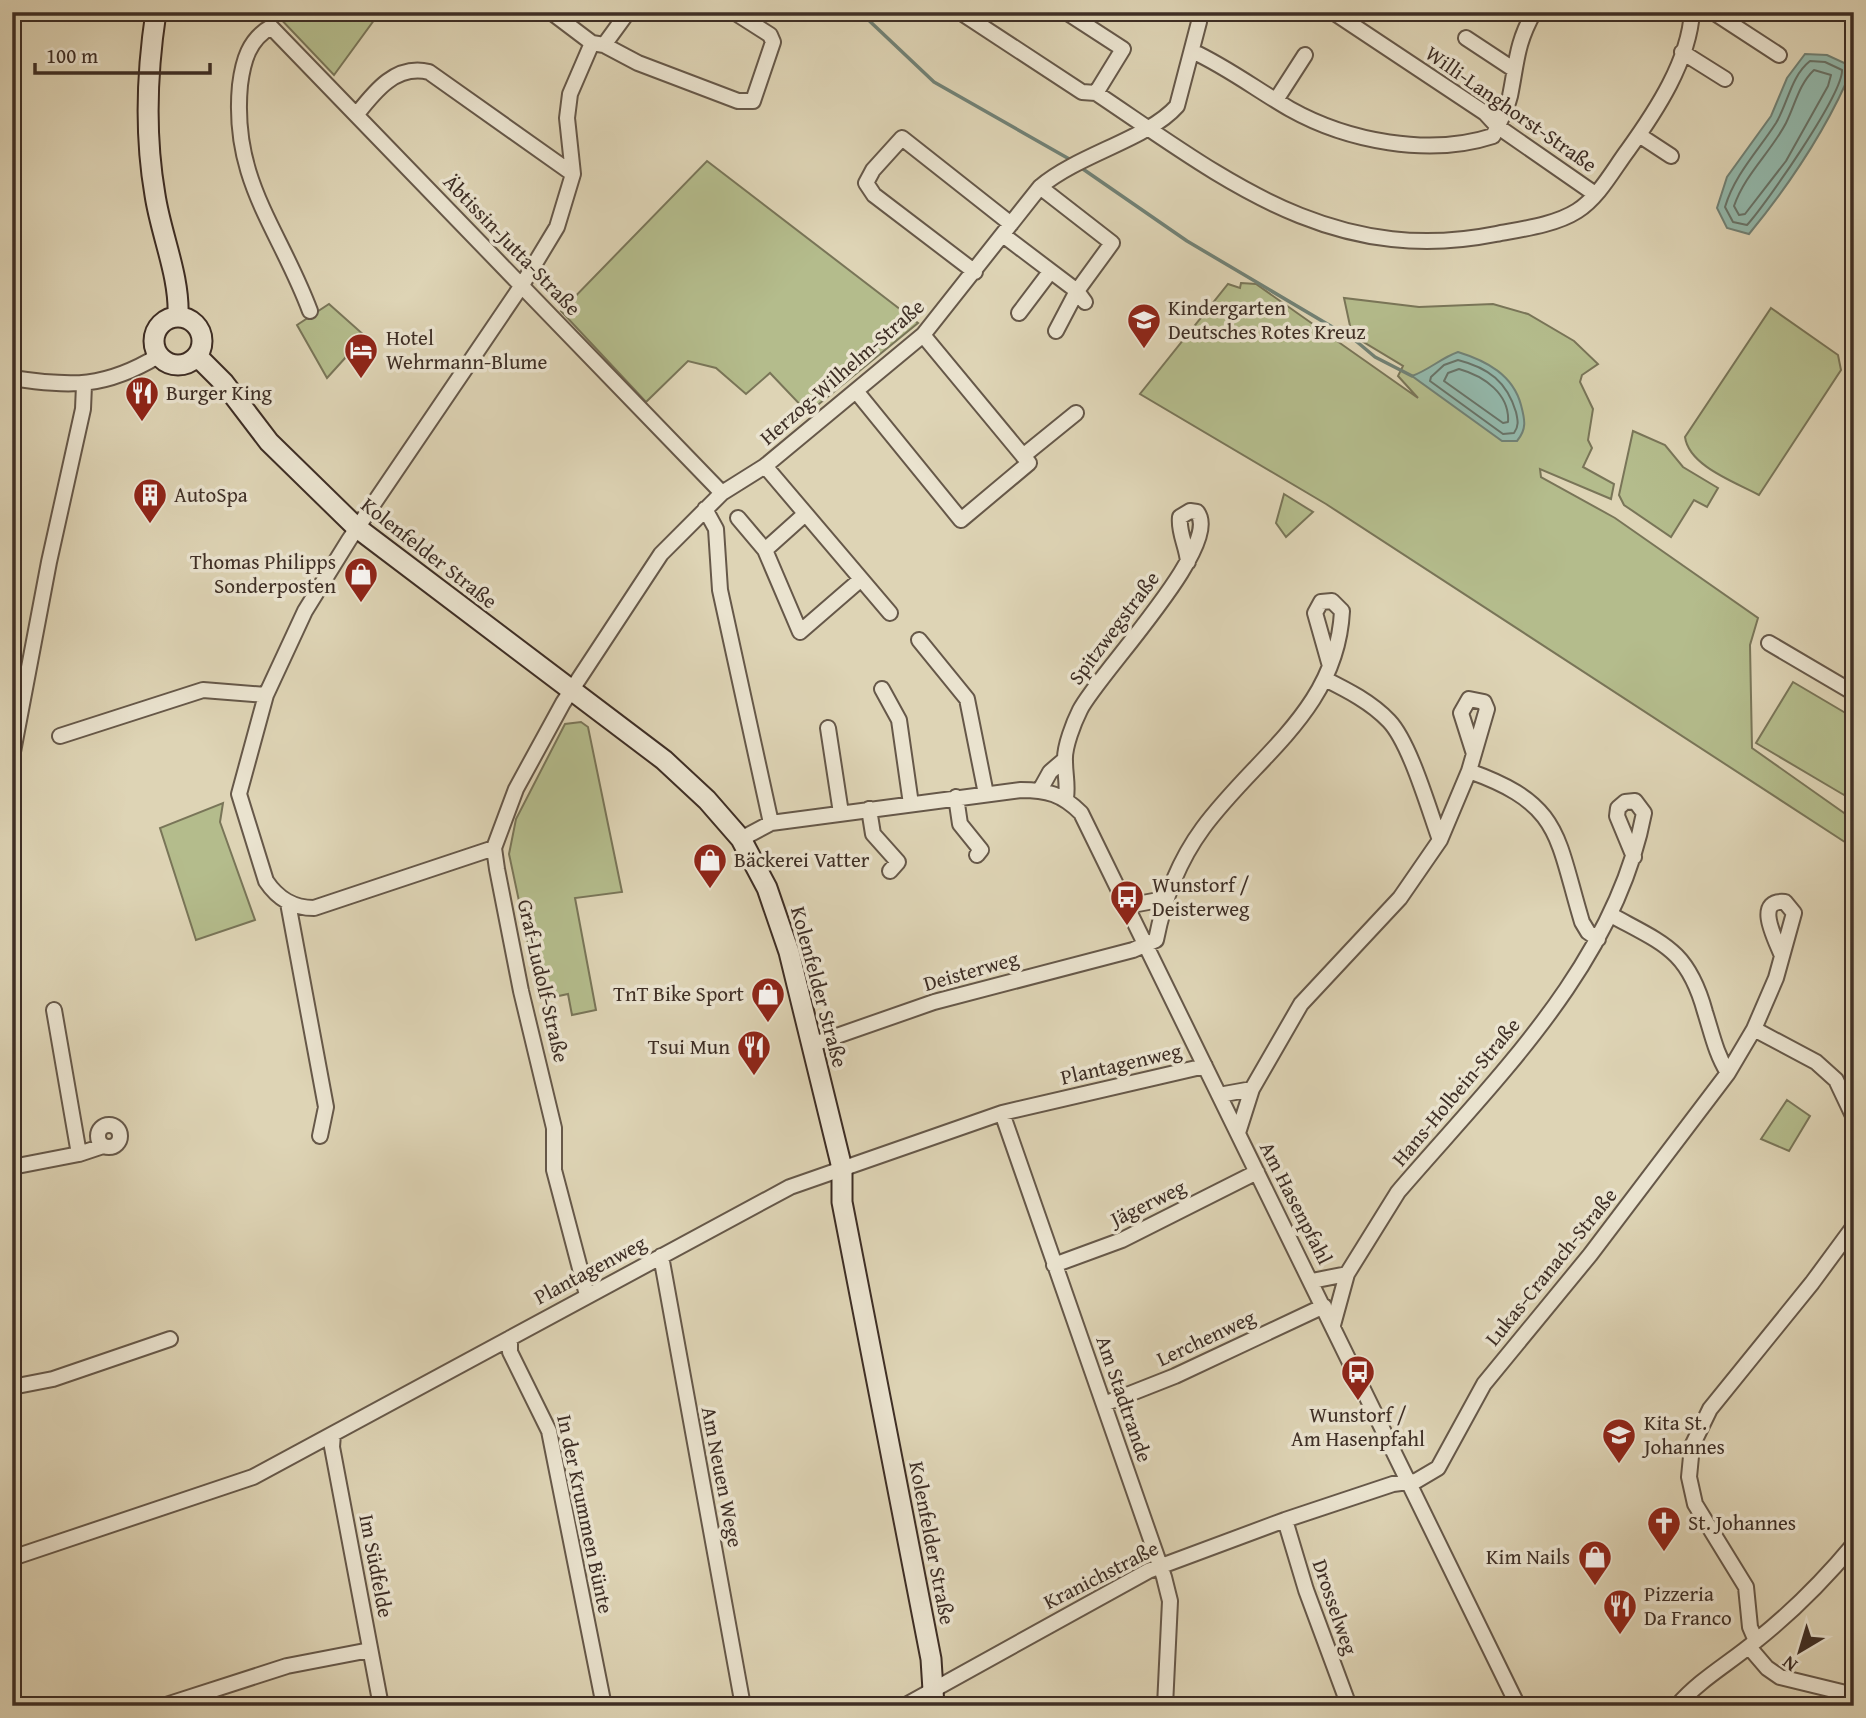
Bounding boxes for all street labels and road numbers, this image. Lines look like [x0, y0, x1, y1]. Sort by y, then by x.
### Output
street label: Willi-Langhorst-Straße [1419, 38, 1604, 180]
street label: Äbtissin-Jutta-Straße [436, 167, 588, 323]
street label: Herzog-Wilhelm-Straße [752, 291, 931, 452]
street label: Kolenfelder Straße [354, 489, 504, 616]
street label: Spitzwegstraße [1061, 564, 1167, 691]
street label: Graf-Ludolf-Straße [510, 896, 577, 1066]
street label: Kolenfelder Straße [783, 903, 856, 1071]
street label: Deisterweg [920, 942, 1023, 999]
street label: Hans-Holbein-Straße [1384, 1011, 1527, 1173]
street label: Plantagenweg [1057, 1034, 1185, 1092]
street label: Am Hasenpfahl [1252, 1136, 1341, 1270]
street label: Jägerweg [1102, 1171, 1191, 1235]
street label: Lukas-Cranach-Straße [1477, 1181, 1624, 1352]
street label: Plantagenweg [528, 1227, 652, 1312]
street label: Lerchenweg [1151, 1301, 1261, 1374]
street label: Am Stadtrande [1088, 1331, 1161, 1466]
street label: Am Neuen Wege [694, 1404, 751, 1550]
street label: In der Krummen Bünte [549, 1412, 622, 1616]
street label: Kolenfelder Straße [901, 1459, 964, 1627]
street label: Im Südfelde [351, 1512, 402, 1620]
street label: Kranichstraße [1038, 1532, 1164, 1617]
street label: Drosselweg [1305, 1555, 1366, 1659]

